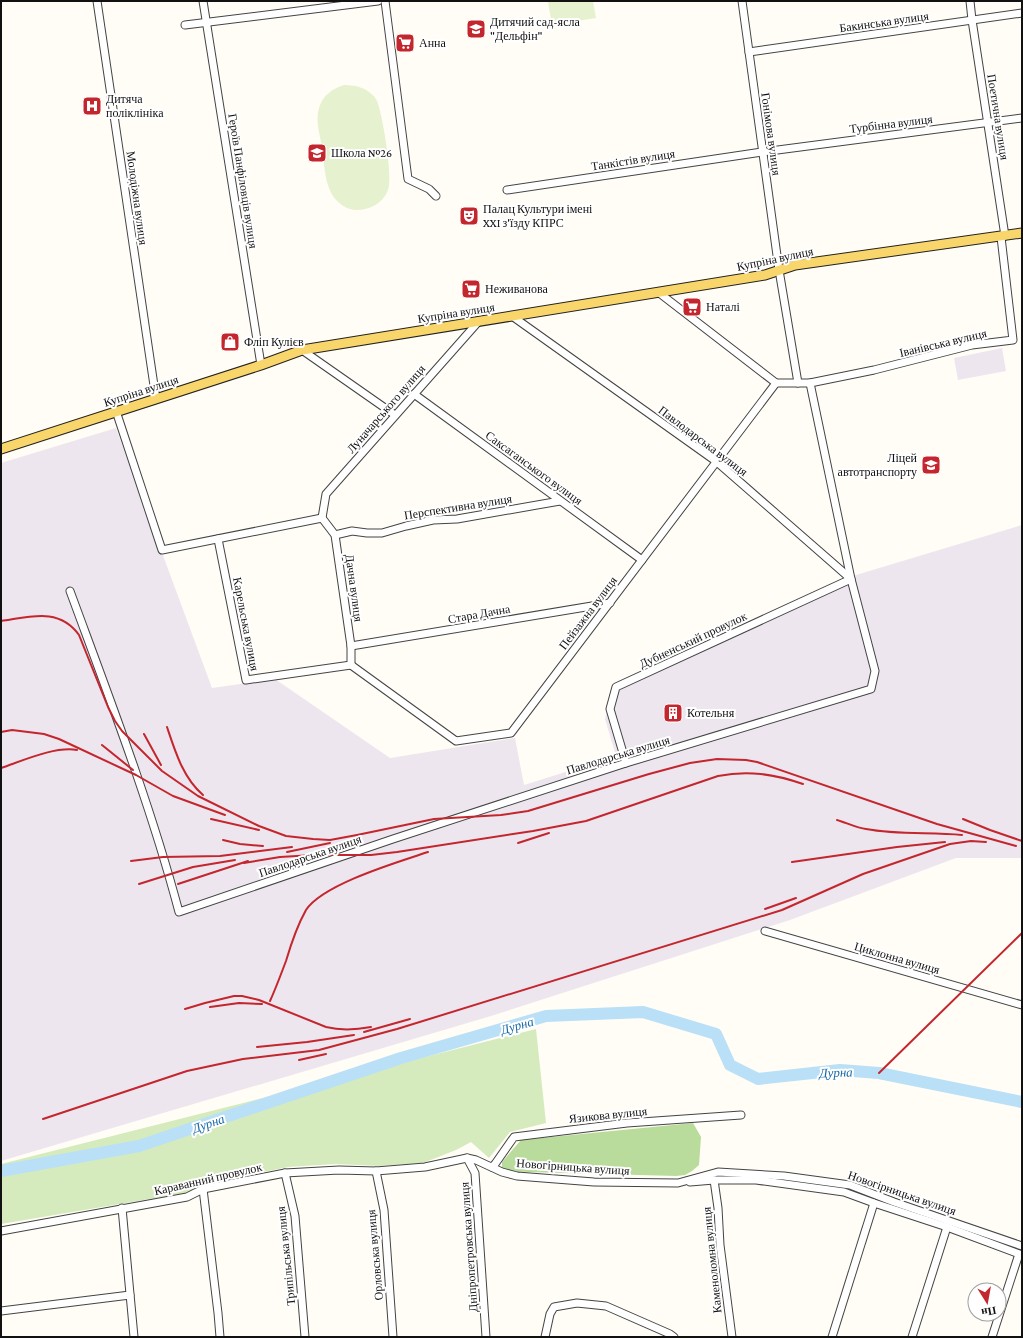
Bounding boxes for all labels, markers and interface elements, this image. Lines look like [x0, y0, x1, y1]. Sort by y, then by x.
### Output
street label: Бакинська вулиця [838, 9, 930, 35]
place label: Дитячий сад-ясла "Дельфін" [490, 15, 580, 43]
school or university icon: Дитячий сад-ясла "Дельфін" [465, 18, 487, 40]
supermarket icon: Анна [394, 32, 416, 54]
place label: Анна [419, 36, 447, 50]
street label: Поетична вулиця [984, 73, 1012, 161]
place label: Дитяча поліклініка [106, 92, 164, 120]
street label: Гонімова вулиця [758, 92, 784, 177]
hospital icon: Дитяча поліклініка [81, 95, 103, 117]
street label: Героїв Панфіловців вулиця [225, 112, 261, 250]
street label: Турбінна вулиця [849, 112, 934, 136]
school or university icon: Школа №26 [306, 142, 328, 164]
place label: Школа №26 [331, 146, 392, 160]
street label: Танкістів вулиця [590, 146, 676, 174]
street label: Молодіжна вулиця [123, 150, 151, 246]
place label: Палац Культури імені XXI з'їзду КПРС [483, 202, 593, 230]
theatre icon: Палац Культури імені XXI з'їзду КПРС [458, 205, 480, 227]
street label: Купріна вулиця [735, 244, 815, 274]
supermarket icon: Неживанова [460, 278, 482, 300]
place label: Неживанова [485, 282, 548, 296]
supermarket icon: Наталі [681, 296, 703, 318]
street label: Купріна вулиця [416, 300, 496, 326]
place label: Наталі [706, 300, 740, 314]
street label: Іванівська вулиця [898, 326, 989, 360]
shop icon: Фліп Кулієв [219, 331, 241, 353]
place label: Фліп Кулієв [244, 335, 304, 349]
street label: Луначарського вулиця [344, 362, 428, 456]
street label: Купріна вулиця [102, 372, 181, 410]
street label: Павлодарська вулиця [656, 403, 751, 479]
street label: Саксаганського вулиця [483, 428, 586, 508]
place label: Ліцей автотранспорту [838, 451, 918, 479]
school or university icon: Ліцей автотранспорту [920, 454, 942, 476]
street label: Перспективна вулиця [403, 491, 513, 522]
street label: Дачна вулиця [342, 553, 366, 623]
street label: Пейзажна вулиця [556, 573, 620, 652]
street label: Карельська вулиця [230, 576, 262, 672]
street label: Стара Дачна [447, 602, 512, 626]
street label: Дубненський провулок [637, 609, 749, 671]
building icon: Котельня [662, 702, 684, 724]
place label: Котельня [687, 706, 735, 720]
street label: Павлодарська вулиця [564, 732, 672, 777]
street label: Павлодарська вулиця [257, 832, 364, 880]
street label: Циклонна вулиця [853, 939, 942, 977]
water label: Дурна [497, 1014, 536, 1038]
water label: Дурна [817, 1064, 853, 1081]
street label: Язикова вулиця [568, 1104, 648, 1126]
water label: Дурна [188, 1111, 227, 1137]
street label: Новогірницька вулиця [516, 1156, 631, 1178]
street label: Караванний провулок [153, 1160, 263, 1198]
street label: Новогірницька вулиця [846, 1168, 958, 1218]
street label: Дніпропетровська вулиця [457, 1181, 481, 1312]
street label: Трипільська вулиця [274, 1205, 298, 1306]
street label: Каменоломна вулиця [699, 1206, 725, 1314]
street label: Орловська вулиця [364, 1208, 386, 1301]
north arrow [967, 1282, 1007, 1322]
text: Пн [980, 1305, 997, 1319]

